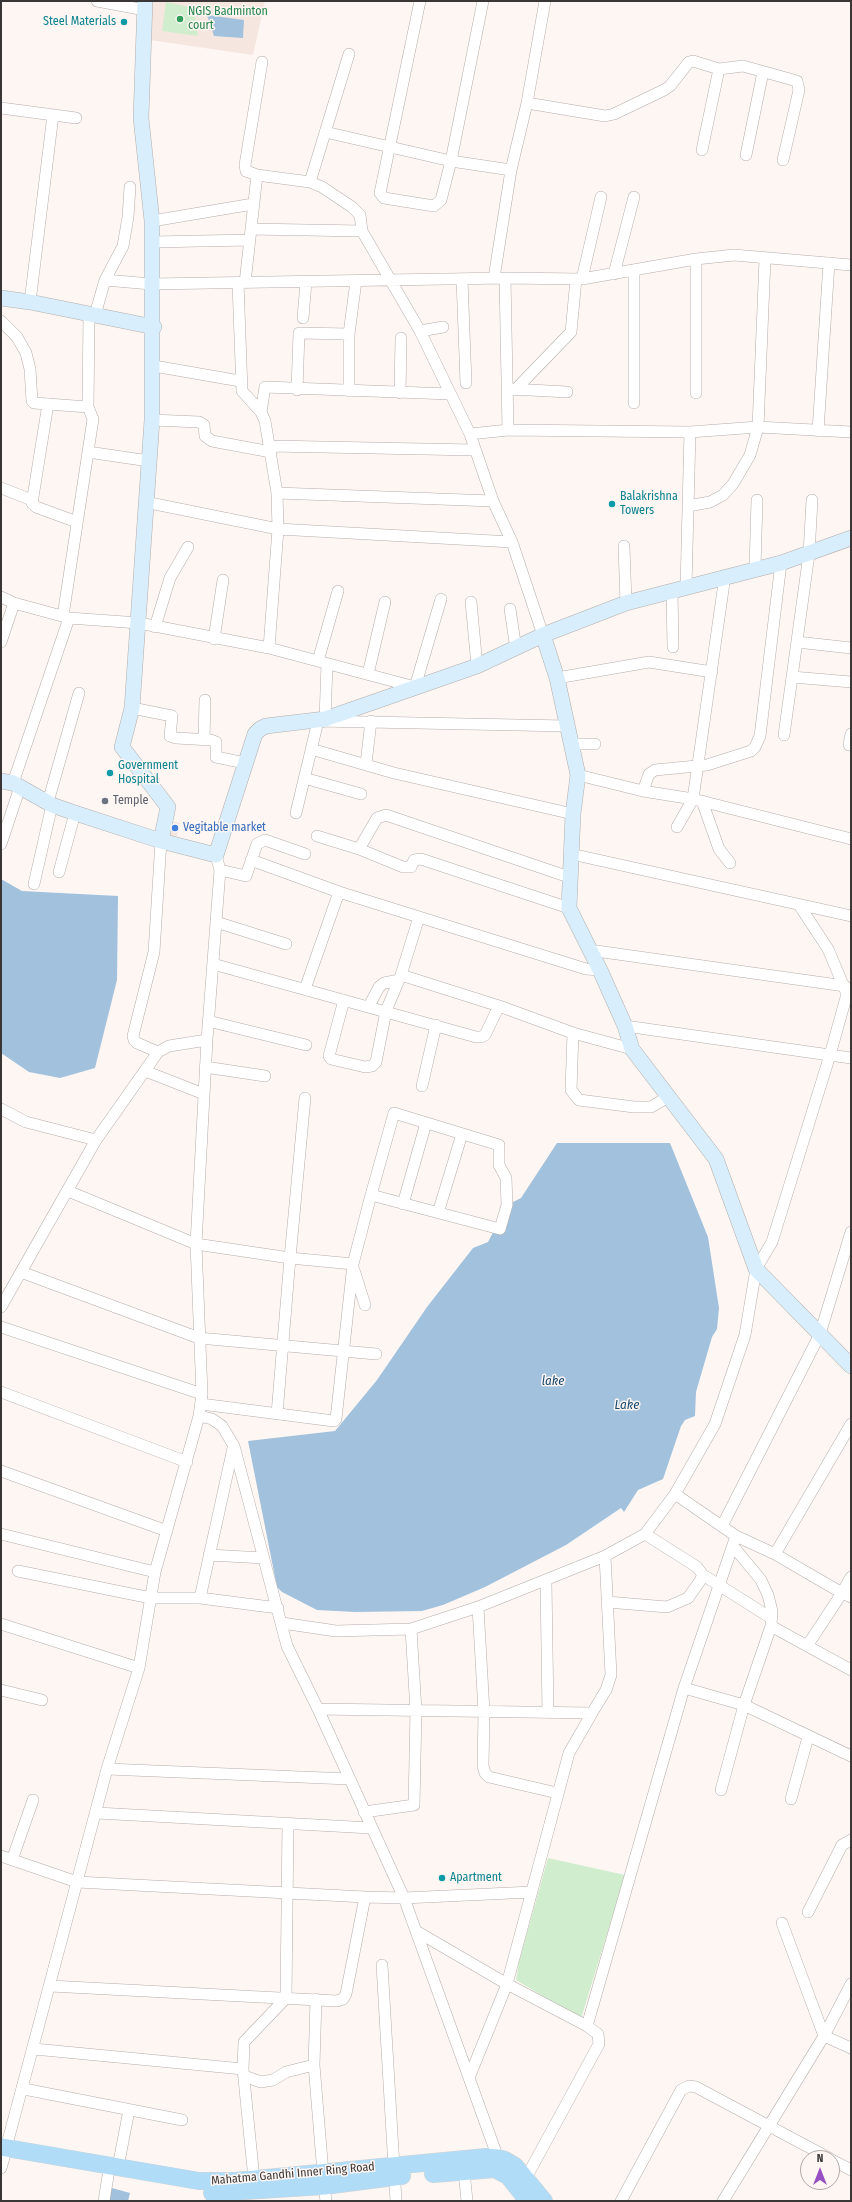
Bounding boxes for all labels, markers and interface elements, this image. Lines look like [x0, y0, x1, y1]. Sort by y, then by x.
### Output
place label: NGIS Badminton court [188, 5, 268, 33]
marker: NGIS Badminton court [175, 14, 185, 24]
place label: Steel Materials [43, 15, 116, 29]
marker: Steel Materials [119, 17, 129, 27]
place label: Balakrishna Towers [620, 490, 678, 518]
marker: Balakrishna Towers [607, 499, 617, 509]
place label: Government Hospital [118, 759, 178, 787]
marker: Government Hospital [105, 768, 115, 778]
place label: Temple [113, 794, 148, 808]
marker: Temple [100, 796, 110, 806]
place label: Vegitable market [183, 821, 266, 835]
marker: Vegitable market [170, 823, 180, 833]
water label: lake [542, 1373, 564, 1389]
water label: Lake [615, 1397, 639, 1413]
place label: Apartment [450, 1871, 502, 1885]
marker: Apartment [437, 1873, 447, 1883]
north arrow [800, 2150, 840, 2190]
text: N [817, 2152, 823, 2165]
street label: Mahatma Gandhi Inner Ring Road [211, 2160, 375, 2188]

